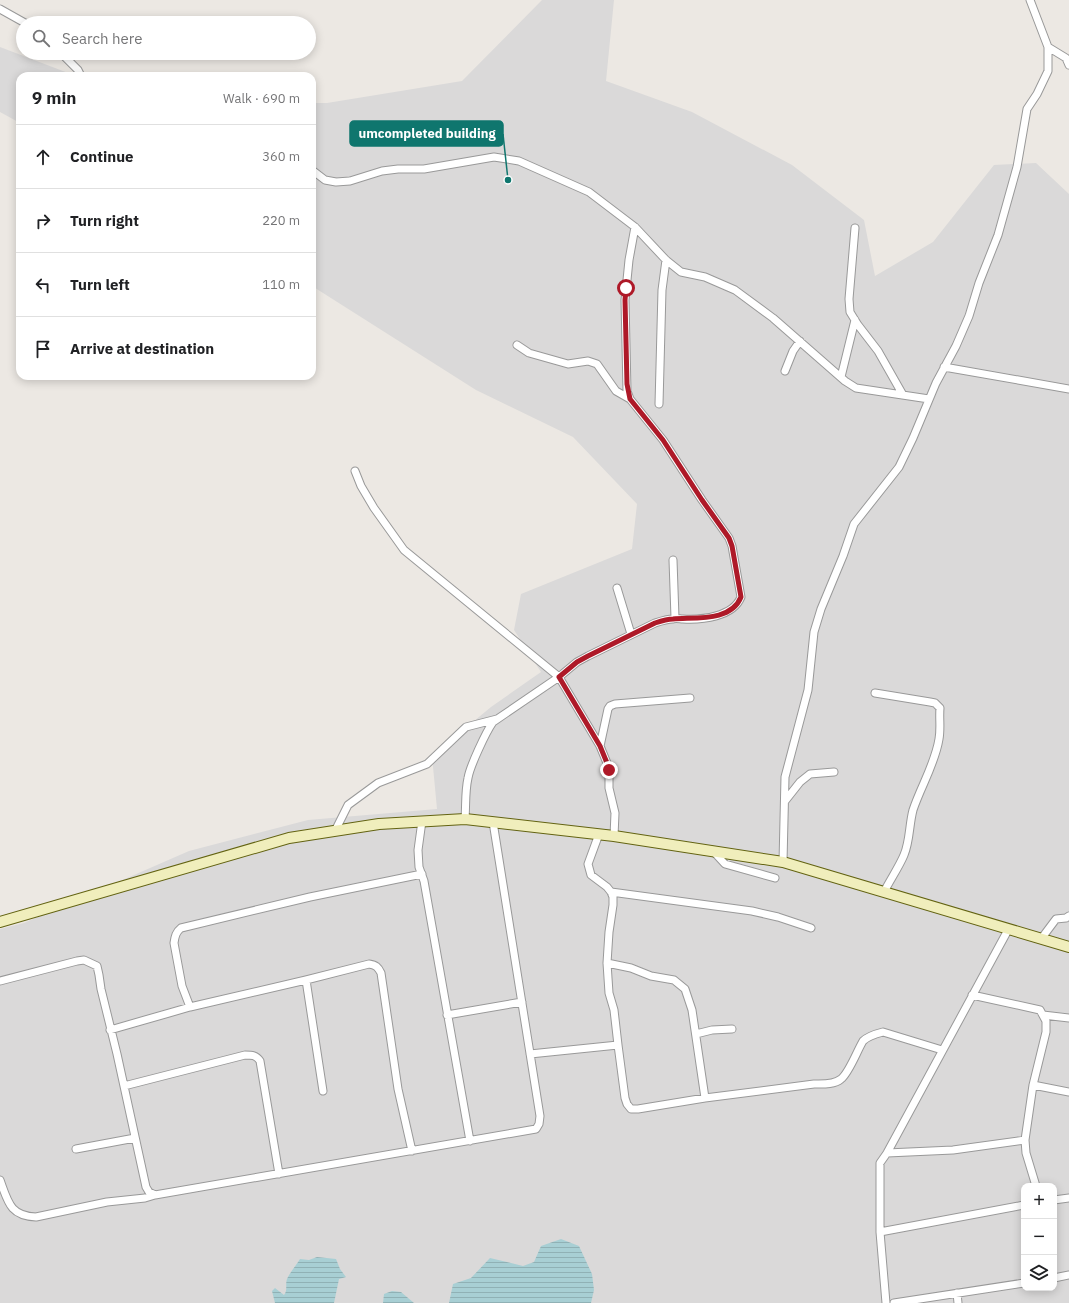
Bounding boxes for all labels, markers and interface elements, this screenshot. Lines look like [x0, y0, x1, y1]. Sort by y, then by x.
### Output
search box [16, 16, 316, 60]
icon: search [30, 27, 52, 49]
text: Search here [62, 29, 142, 48]
text: 9 min [32, 87, 76, 109]
text: Walk · 690 m [223, 90, 300, 107]
callout: umcompleted building [350, 121, 503, 146]
text: umcompleted building [358, 125, 496, 142]
icon: ahead [32, 146, 54, 168]
text: Continue [70, 147, 134, 166]
text: 360 m [262, 148, 300, 165]
icon: right [32, 210, 54, 232]
text: Turn right [70, 211, 139, 230]
text: 220 m [262, 212, 300, 229]
icon: left [32, 274, 54, 296]
text: Turn left [70, 275, 130, 294]
text: 110 m [262, 276, 300, 293]
route start [617, 279, 635, 297]
icon: arrive [32, 338, 54, 360]
text: Arrive at destination [70, 339, 214, 358]
route end [600, 761, 618, 779]
map controls [1021, 1183, 1057, 1291]
button: + [1021, 1183, 1057, 1219]
button: − [1021, 1219, 1057, 1255]
button: layers [1021, 1255, 1057, 1291]

